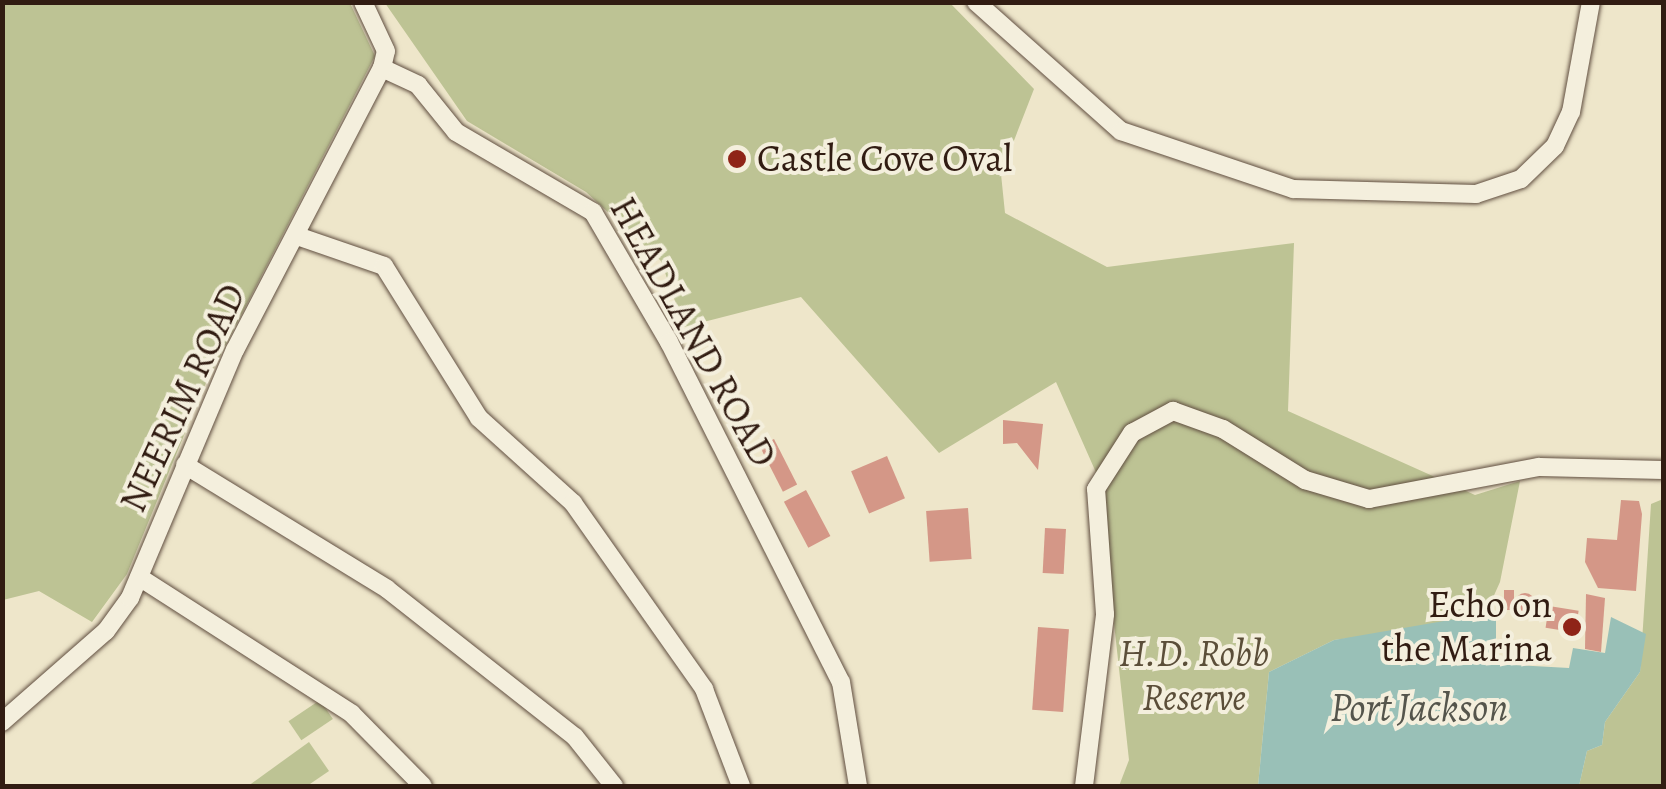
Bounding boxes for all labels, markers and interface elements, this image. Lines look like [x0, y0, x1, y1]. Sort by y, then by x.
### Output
place label: Castle Cove Oval [757, 136, 1012, 182]
marker: Castle Cove Oval [726, 148, 748, 170]
street label: HEADLAND ROAD [600, 189, 786, 475]
street label: NEERIM ROAD [110, 277, 256, 519]
place label: Echo on the Marina [1381, 582, 1552, 672]
marker: Echo on the Marina [1561, 616, 1583, 638]
park label: H.D. Robb Reserve [1119, 631, 1269, 721]
water label: Port Jackson [1330, 684, 1508, 732]

